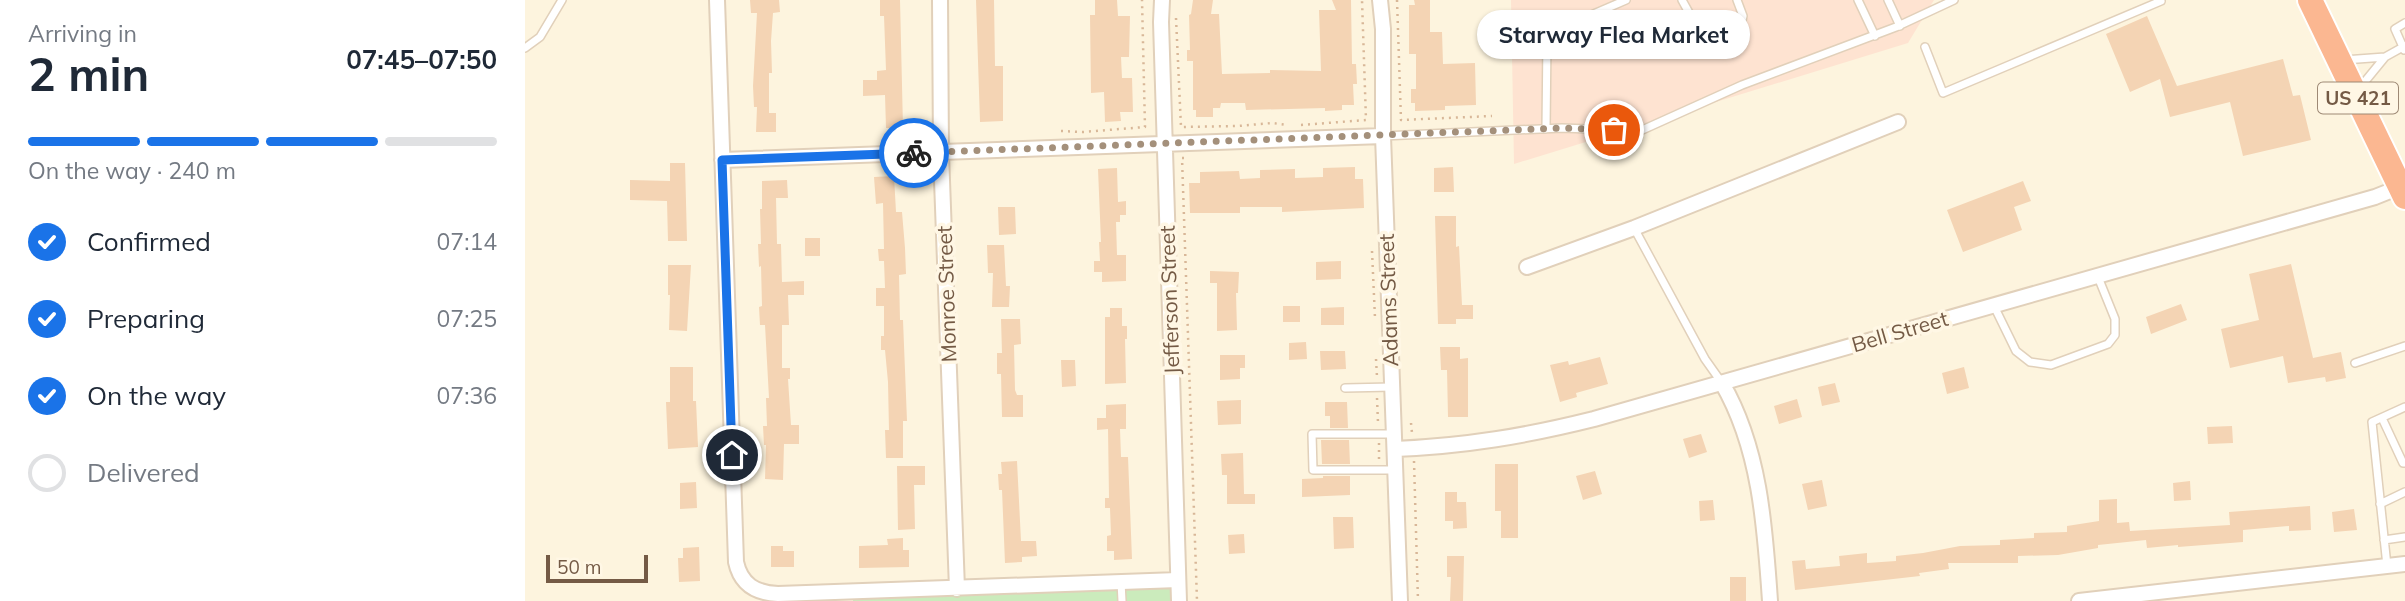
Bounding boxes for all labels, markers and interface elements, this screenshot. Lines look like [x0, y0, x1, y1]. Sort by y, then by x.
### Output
callout: Starway Flea Market [1478, 11, 1751, 60]
text: Arriving in [28, 19, 137, 48]
text: Starway Flea Market [1499, 20, 1728, 49]
text: 07:45–07:50 [346, 43, 497, 76]
text: 2 min [28, 45, 149, 103]
road number: US 421 [2318, 82, 2398, 114]
pin [1584, 100, 1644, 160]
icon: bag [1595, 111, 1633, 149]
courier [879, 118, 949, 188]
icon: bike [895, 134, 933, 172]
text: On the way · 240 m [28, 156, 236, 185]
icon: check [28, 223, 66, 261]
text: Confirmed [87, 225, 211, 258]
street label: Monroe Street [931, 225, 961, 363]
street label: Jefferson Street [1153, 225, 1185, 375]
text: 07:14 [437, 227, 497, 256]
street label: Adams Street [1373, 233, 1403, 367]
icon: check [28, 300, 66, 338]
text: Preparing [87, 302, 205, 335]
text: 07:25 [437, 304, 497, 333]
street label: Bell Street [1848, 305, 1951, 357]
icon: check [28, 377, 66, 415]
text: On the way [87, 379, 226, 412]
text: 07:36 [437, 381, 497, 410]
pin [702, 425, 762, 485]
icon: home [713, 436, 751, 474]
text: Delivered [87, 456, 200, 489]
scale bar [546, 552, 647, 584]
text: 50 m [557, 555, 601, 579]

